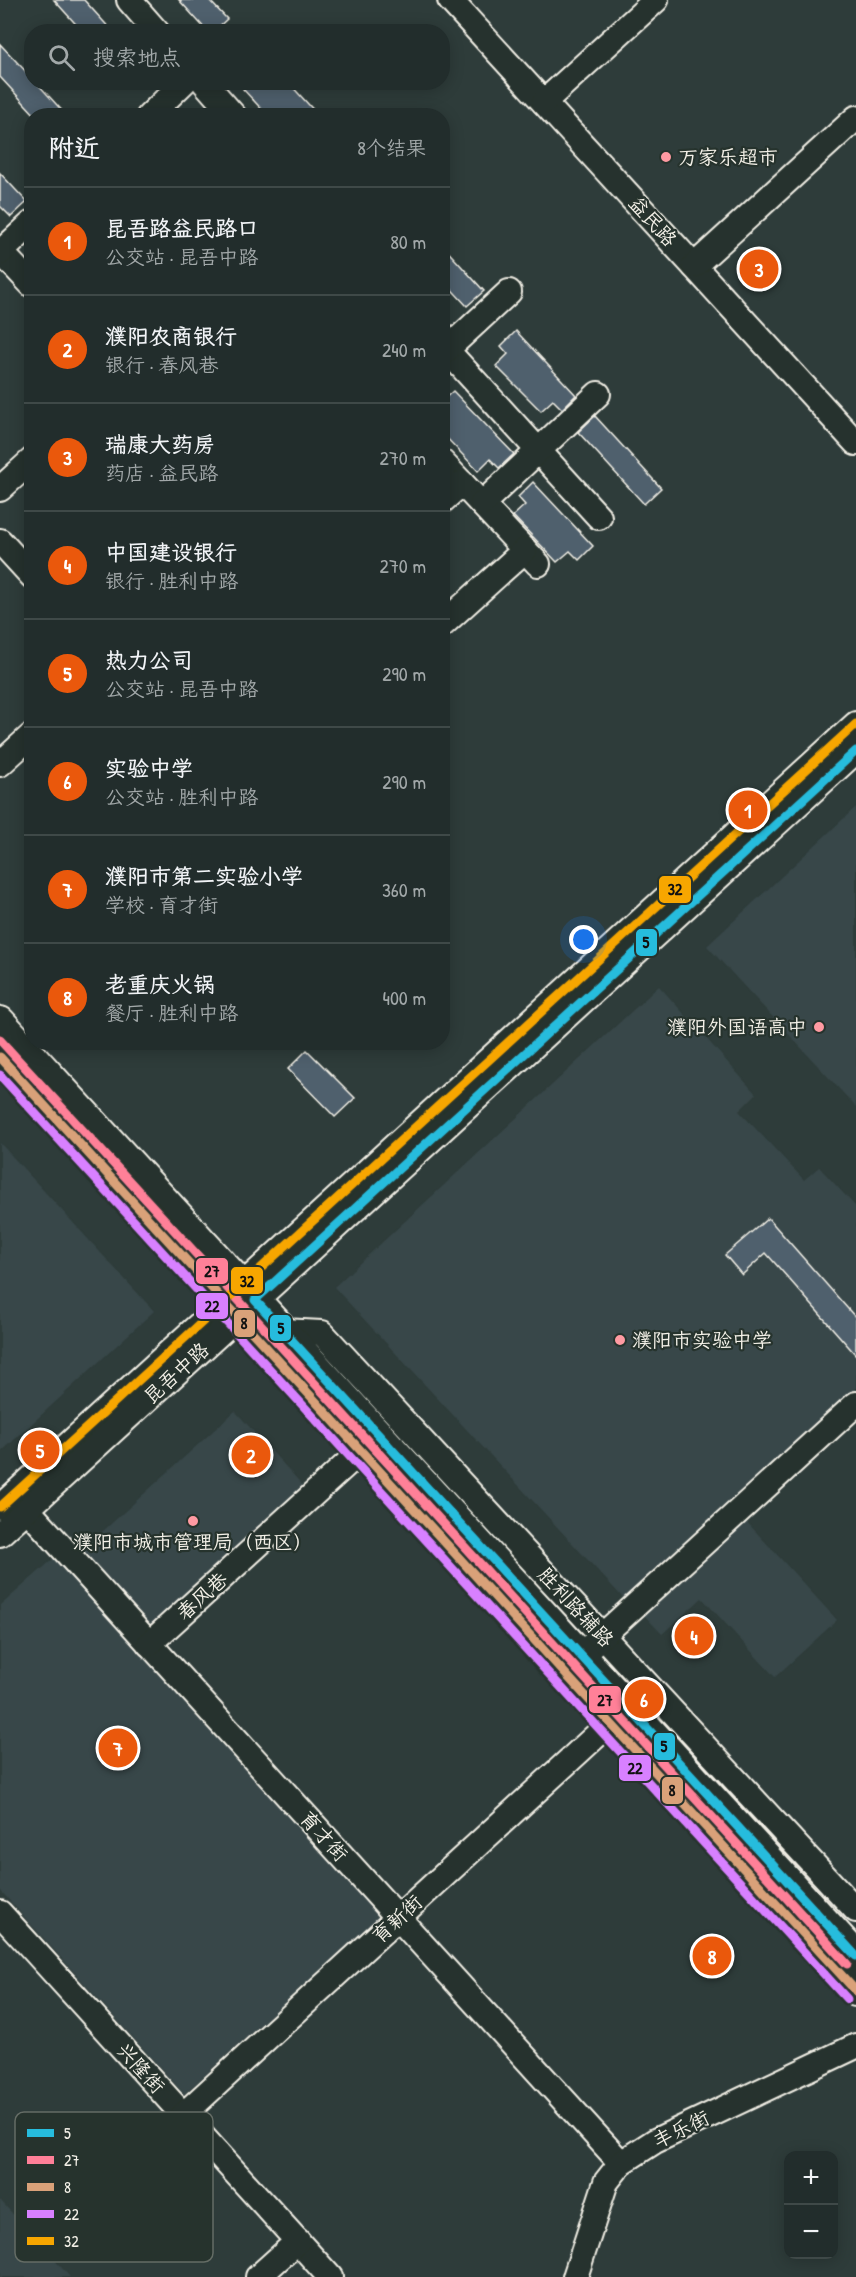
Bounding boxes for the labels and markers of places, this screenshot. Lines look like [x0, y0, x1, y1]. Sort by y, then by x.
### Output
place label: 万家乐超市 [678, 143, 778, 170]
marker: 万家乐超市 [659, 150, 673, 164]
pin: 3 [740, 246, 778, 292]
pin: 1 [728, 788, 768, 832]
place label: 濮阳外国语高中 [667, 1013, 807, 1040]
marker: 濮阳外国语高中 [812, 1020, 826, 1034]
place label: 濮阳市实验中学 [632, 1326, 772, 1353]
marker: 濮阳市实验中学 [613, 1333, 627, 1347]
pin: 5 [20, 1428, 60, 1472]
pin: 2 [232, 1432, 270, 1478]
marker: 濮阳市城市管理局（西区） [186, 1514, 200, 1528]
place label: 濮阳市城市管理局（西区） [73, 1528, 313, 1555]
pin: 4 [674, 1614, 714, 1658]
pin: 6 [624, 1676, 664, 1722]
pin: 7 [98, 1726, 138, 1770]
pin: 8 [692, 1934, 732, 1978]

